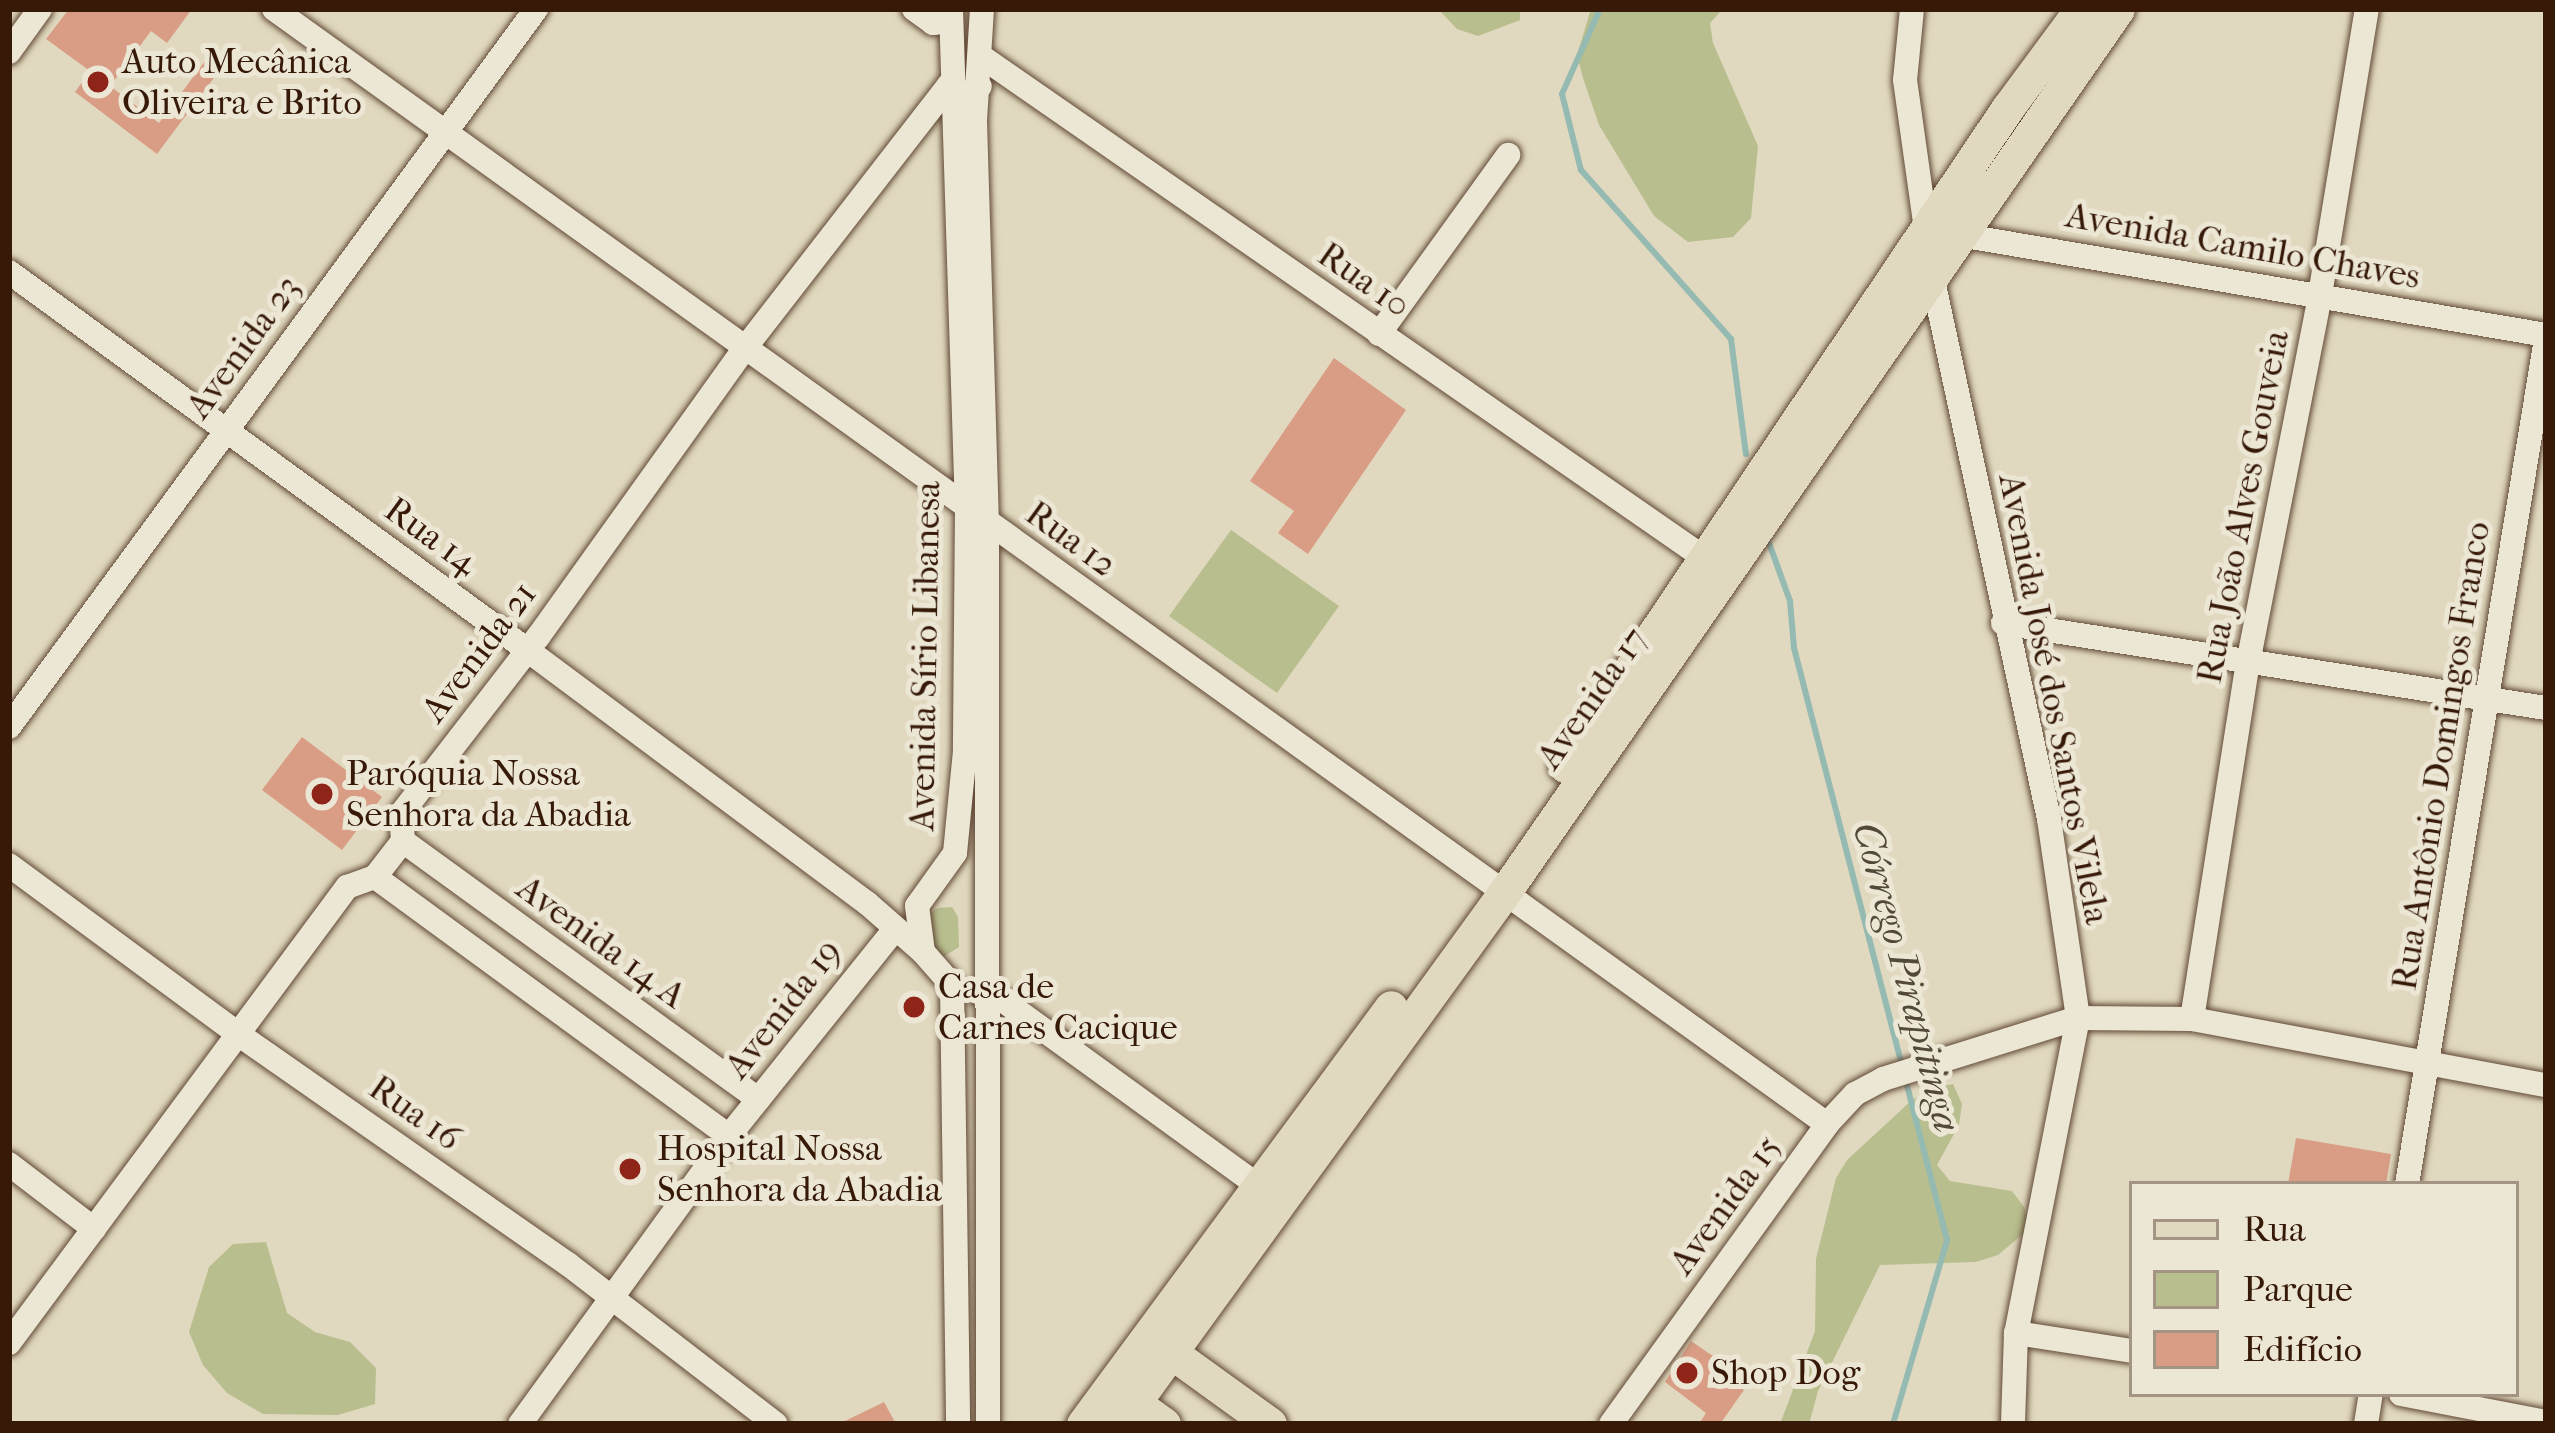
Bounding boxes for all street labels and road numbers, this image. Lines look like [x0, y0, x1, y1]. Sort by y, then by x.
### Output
street label: Avenida Camilo Chaves [2063, 194, 2423, 298]
street label: Rua 10 [1310, 233, 1418, 327]
street label: Avenida 23 [177, 267, 309, 427]
street label: Rua João Alves Gouveia [2188, 327, 2298, 687]
street label: Avenida José dos Santos Vilela [1989, 470, 2119, 928]
street label: Avenida Sírio Libanesa [900, 481, 950, 831]
street label: Rua 14 [376, 488, 486, 584]
street label: Rua 12 [1017, 492, 1125, 586]
street label: Rua Antônio Domingos Franco [2383, 519, 2499, 993]
street label: Avenida 21 [412, 573, 546, 731]
street label: Avenida 17 [1528, 619, 1656, 777]
street label: Avenida 14 A [508, 866, 694, 1018]
street label: Avenida 19 [715, 931, 851, 1087]
street label: Rua 16 [361, 1066, 469, 1160]
street label: Avenida 15 [1660, 1127, 1790, 1283]

